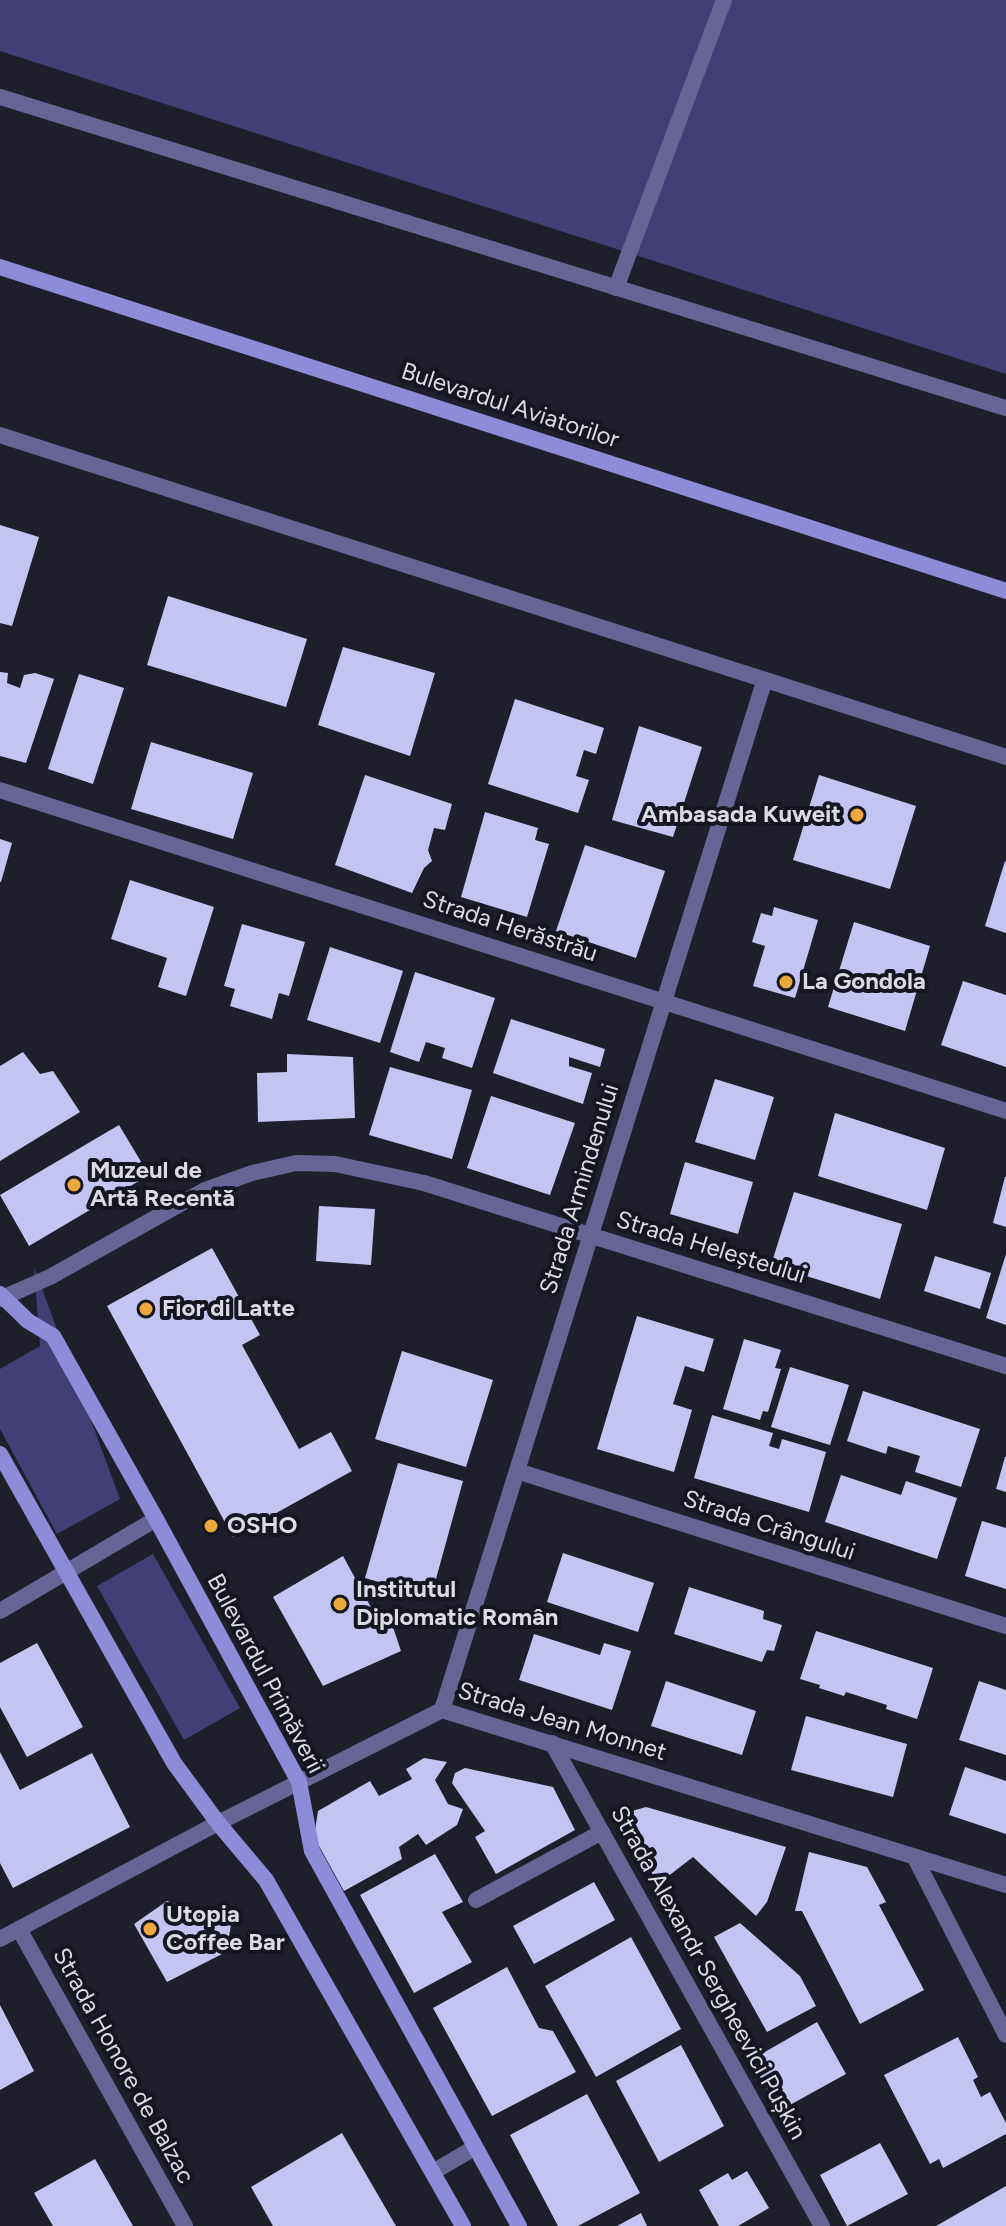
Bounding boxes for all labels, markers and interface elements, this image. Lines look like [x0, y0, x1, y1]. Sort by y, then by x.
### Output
street label: Bulevardul Aviatorilor [397, 357, 623, 455]
place label: Ambasada Kuweit [641, 801, 841, 829]
marker: Ambasada Kuweit [848, 806, 866, 824]
street label: Strada Herăstrău [419, 885, 601, 969]
place label: La Gondola [802, 968, 926, 996]
marker: La Gondola [777, 973, 795, 991]
street label: Strada Armindenului [534, 1080, 626, 1298]
place label: Muzeul de Artă Recentă [90, 1157, 235, 1213]
marker: Muzeul de Artă Recentă [65, 1176, 83, 1194]
street label: Strada Heleșteului [613, 1205, 809, 1291]
place label: Fior di Latte [162, 1295, 295, 1323]
marker: Fior di Latte [137, 1300, 155, 1318]
street label: Strada Crângului [679, 1485, 859, 1567]
place label: OSHO [227, 1512, 297, 1540]
marker: OSHO [202, 1517, 220, 1535]
street label: Bulevardul Primăverii [200, 1569, 330, 1779]
place label: Institutul Diplomatic Român [356, 1576, 558, 1632]
marker: Institutul Diplomatic Român [331, 1595, 349, 1613]
street label: Strada Jean Monnet [454, 1677, 670, 1767]
street label: Strada Alexandr Sergheevici Pușkin [604, 1801, 812, 2145]
place label: Utopia Coffee Bar [166, 1901, 285, 1957]
marker: Utopia Coffee Bar [141, 1920, 159, 1938]
street label: Strada Honore de Balzac [46, 1943, 200, 2189]

